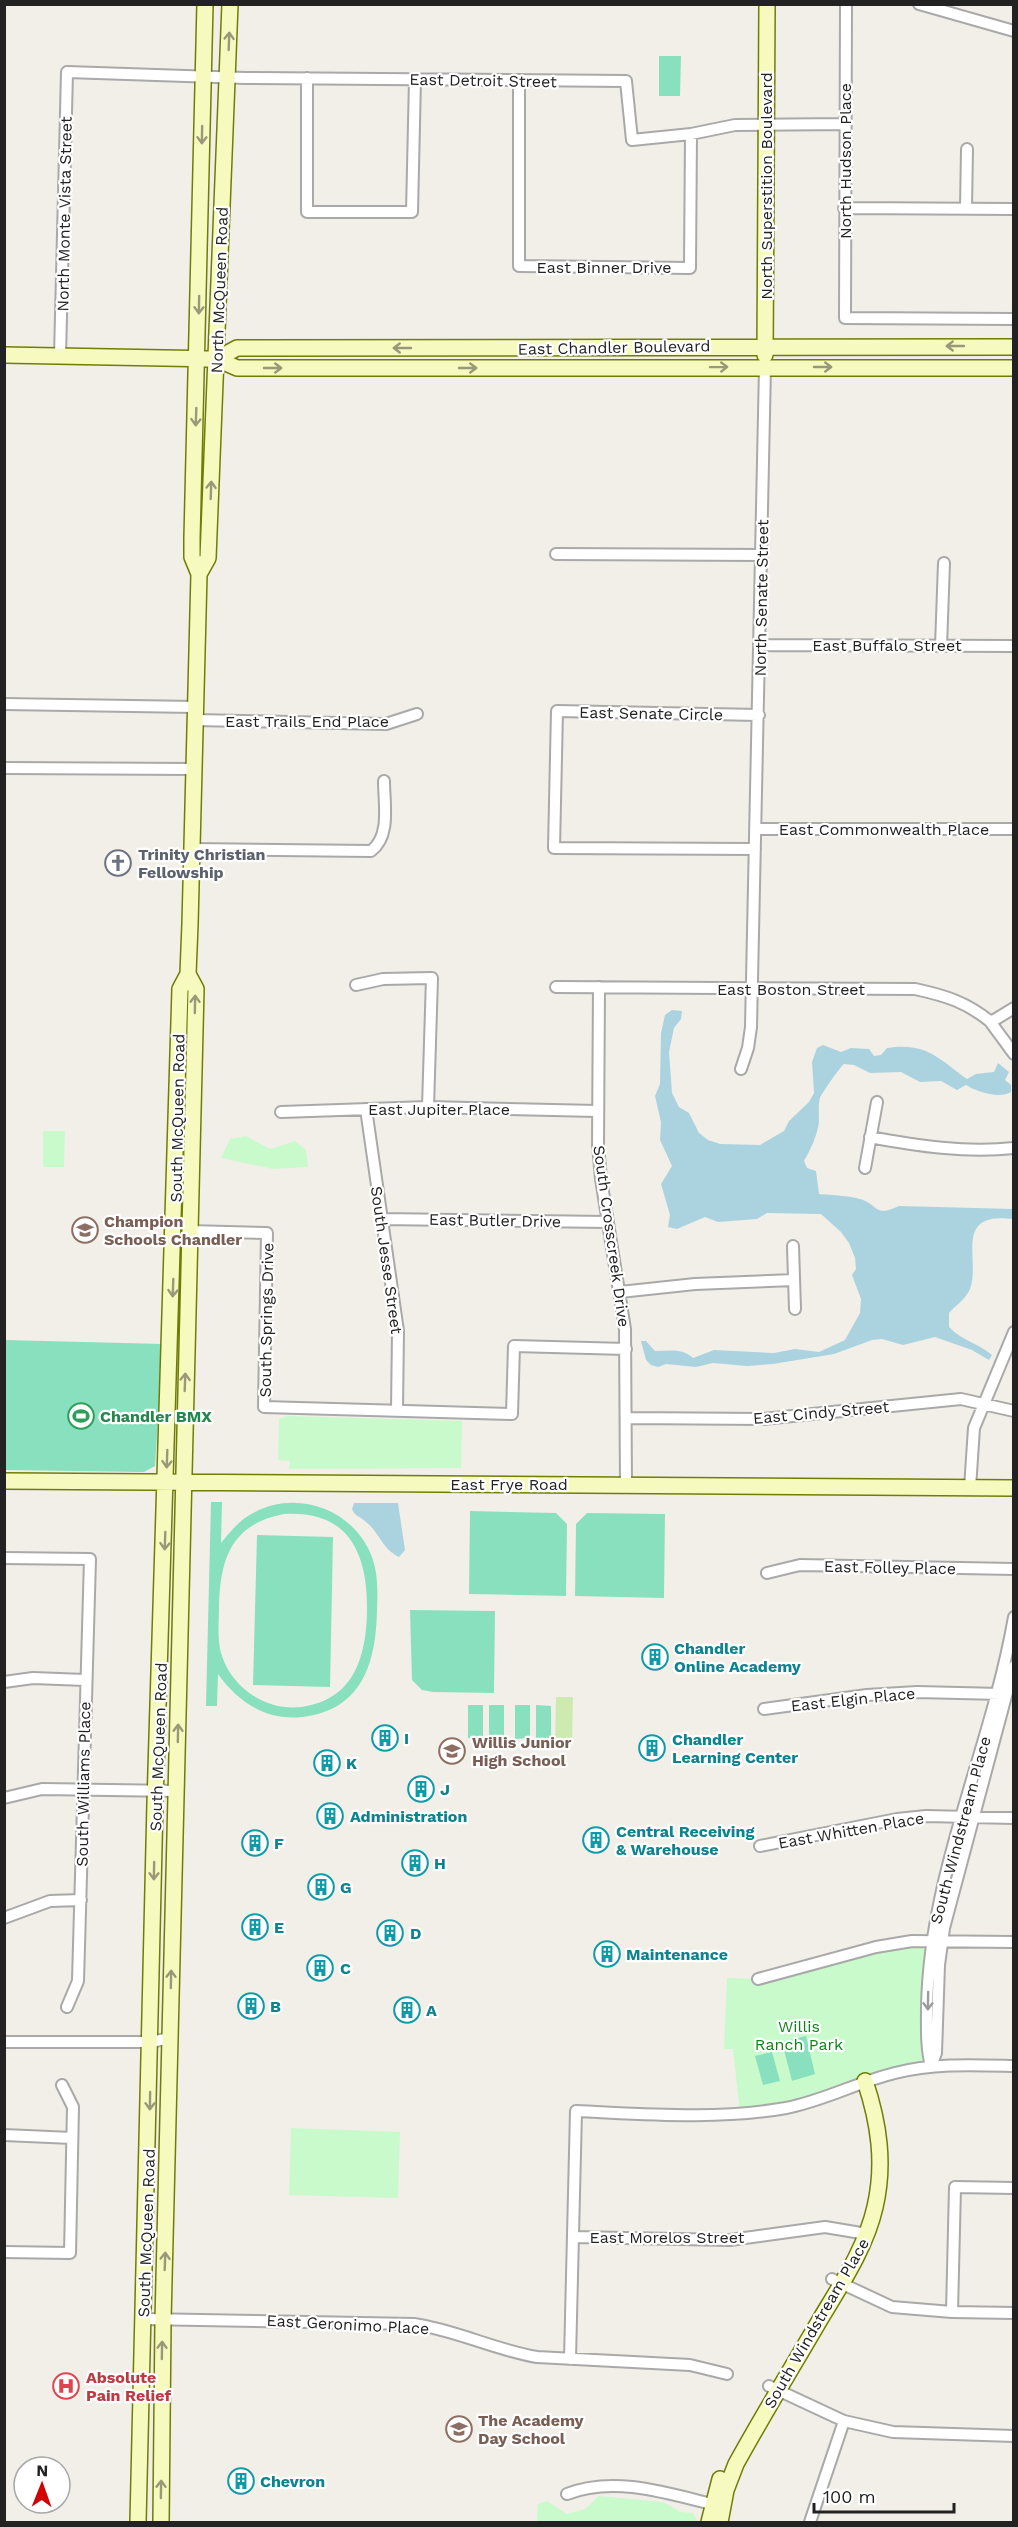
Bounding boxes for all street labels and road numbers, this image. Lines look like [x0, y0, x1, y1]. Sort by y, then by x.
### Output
street label: East Detroit Street [409, 70, 557, 91]
street label: North Superstition Boulevard [757, 72, 776, 300]
street label: North Hudson Place [836, 83, 855, 239]
street label: North Monte Vista Street [53, 116, 76, 312]
street label: North McQueen Road [207, 207, 232, 374]
street label: East Binner Drive [536, 258, 672, 277]
street label: East Chandler Boulevard [517, 336, 711, 359]
street label: North Senate Street [751, 519, 772, 677]
street label: East Buffalo Street [812, 636, 962, 655]
street label: East Senate Circle [579, 703, 723, 724]
street label: East Trails End Place [225, 712, 389, 731]
street label: East Commonwealth Place [779, 820, 989, 839]
street label: East Boston Street [717, 980, 865, 999]
street label: South McQueen Road [167, 1033, 188, 1203]
street label: East Jupiter Place [368, 1100, 510, 1119]
street label: South Crosscreek Drive [589, 1144, 634, 1328]
street label: South Jesse Street [367, 1185, 406, 1336]
street label: East Butler Drive [429, 1210, 561, 1231]
street label: South Springs Drive [256, 1242, 277, 1398]
street label: East Cindy Street [752, 1397, 890, 1428]
street label: East Frye Road [450, 1475, 568, 1494]
street label: East Folley Place [824, 1557, 956, 1578]
street label: South McQueen Road [146, 1662, 171, 1832]
street label: East Elgin Place [790, 1684, 916, 1715]
street label: South Williams Place [73, 1701, 94, 1867]
street label: South Windstream Place [926, 1734, 995, 1926]
street label: East Whitten Place [777, 1808, 926, 1853]
street label: South McQueen Road [134, 2148, 159, 2318]
street label: East Morelos Street [589, 2228, 745, 2247]
street label: South Windstream Place [760, 2235, 873, 2412]
street label: East Geronimo Place [266, 2311, 430, 2338]

